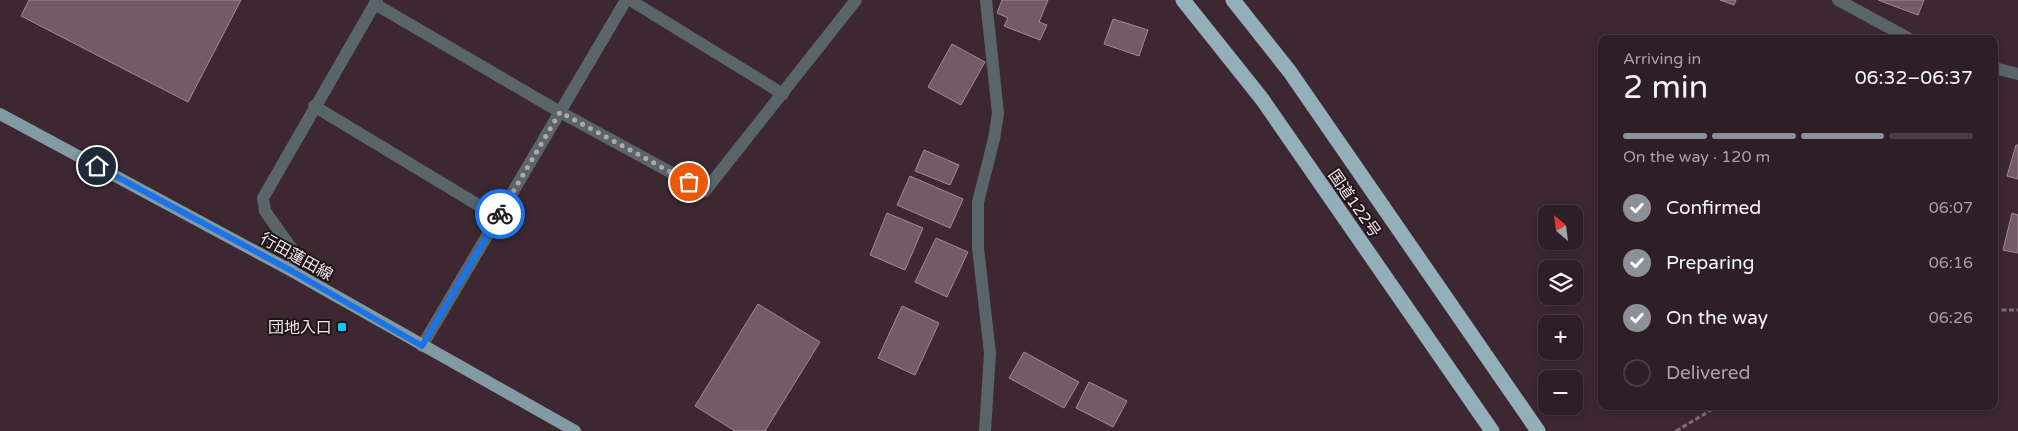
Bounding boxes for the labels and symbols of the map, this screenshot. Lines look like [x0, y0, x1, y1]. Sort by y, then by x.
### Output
pin [76, 145, 118, 187]
pin [668, 161, 710, 203]
street label: 国道122号 [1324, 166, 1385, 241]
courier [475, 189, 525, 239]
north arrow [1538, 205, 1582, 250]
street label: 行田蓮田線 [257, 229, 336, 285]
place label: 団地入口 [268, 318, 332, 338]
marker: 団地入口 [336, 321, 348, 333]

